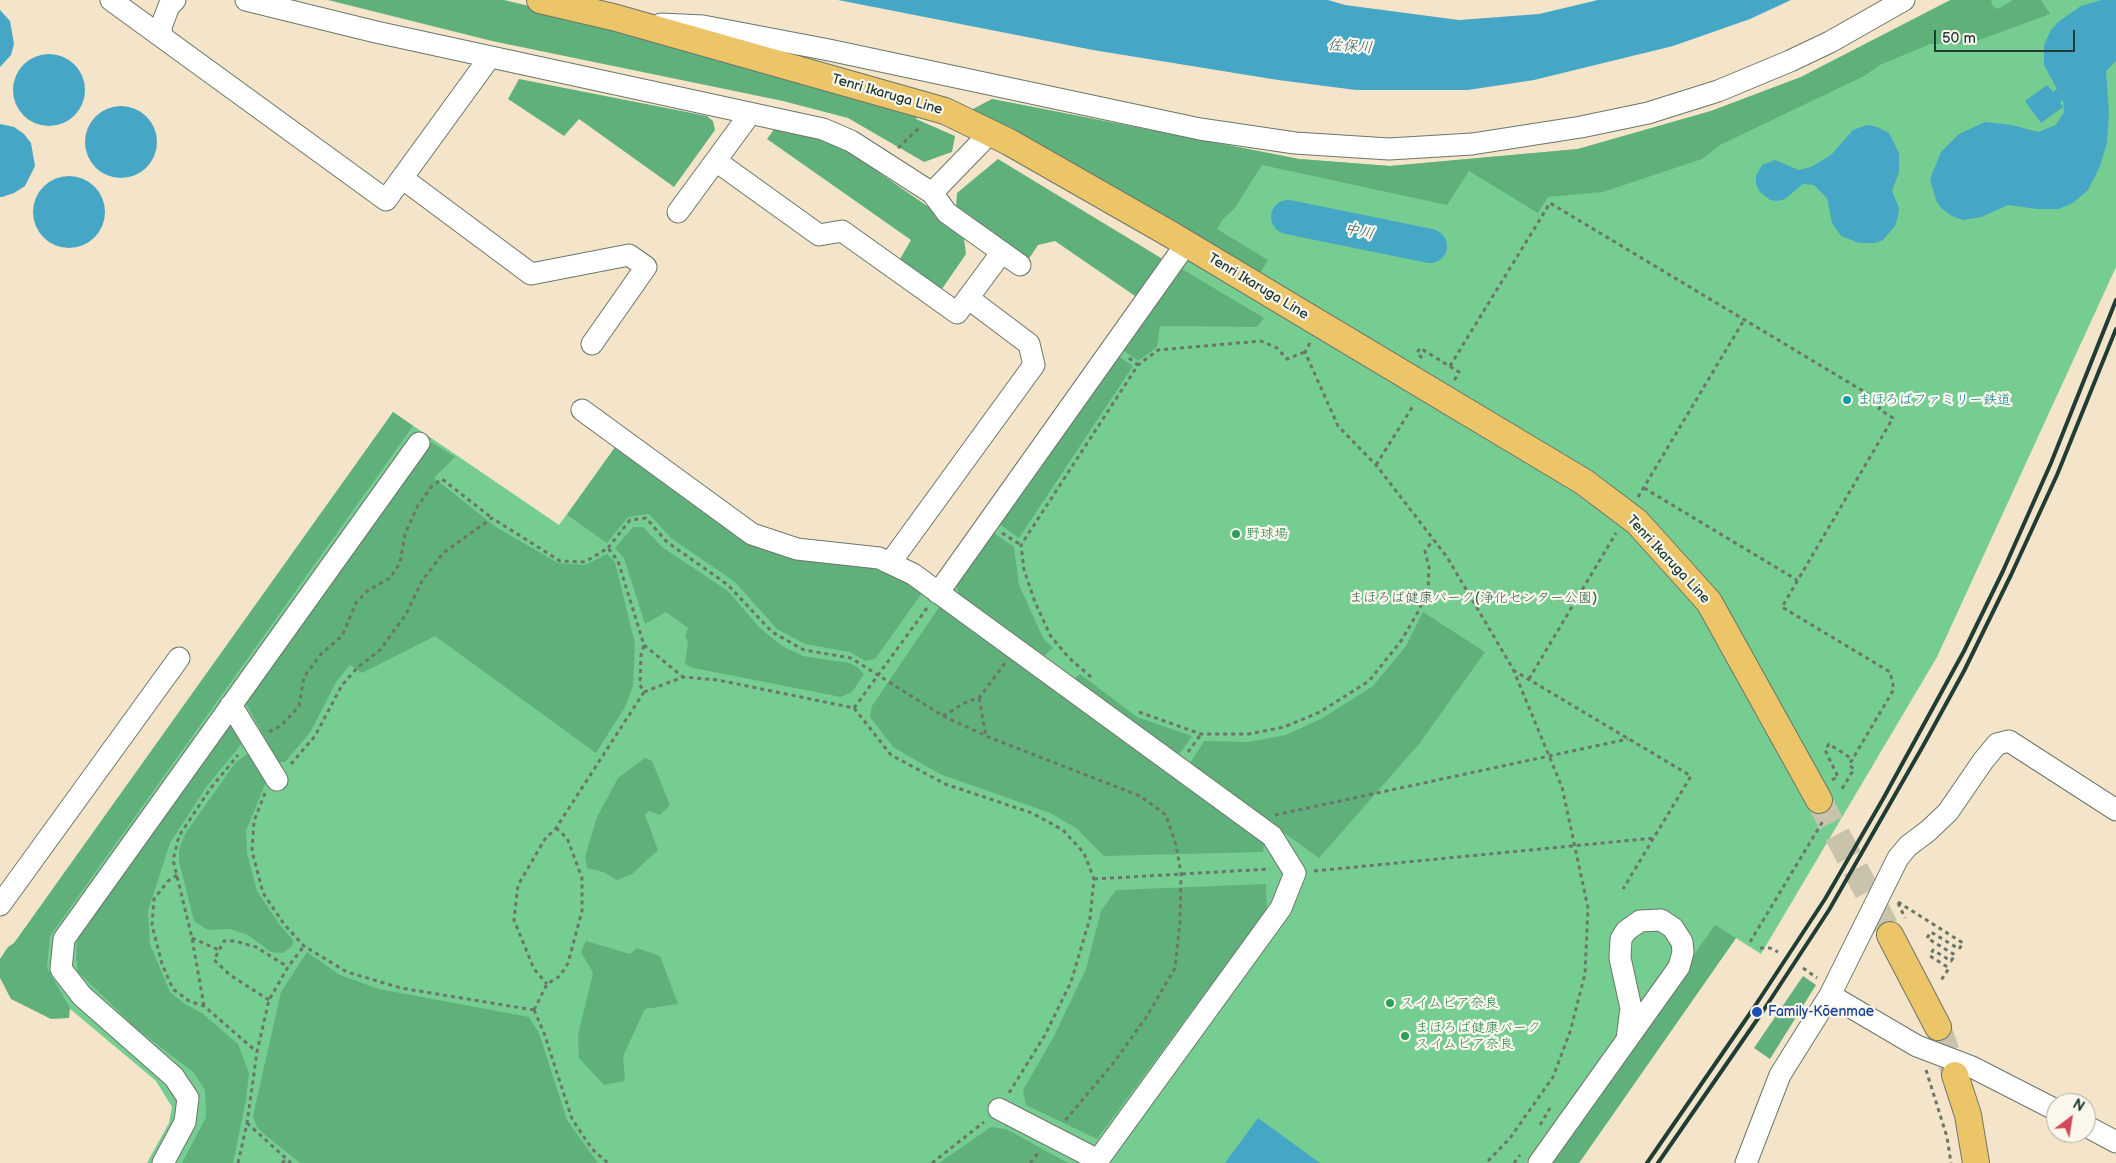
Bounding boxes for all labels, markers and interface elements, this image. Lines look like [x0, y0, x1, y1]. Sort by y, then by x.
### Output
scale bar [1936, 20, 2077, 52]
text: 50 m [1942, 29, 1976, 48]
water label: 佐保川 [1327, 36, 1373, 58]
street label: Tenri Ikaruga Line [830, 71, 944, 119]
water label: 中川 [1342, 220, 1376, 244]
street label: Tenri Ikaruga Line [1205, 250, 1311, 324]
place label: まほろばファミリー鉄道 [1857, 392, 2011, 408]
marker: まほろばファミリー鉄道 [1841, 394, 1853, 406]
street label: Tenri Ikaruga Line [1623, 512, 1713, 608]
place label: 野球場 [1246, 526, 1288, 542]
marker: 野球場 [1230, 528, 1242, 540]
park label: まほろば健康パーク(浄化センター公園) [1349, 590, 1597, 606]
place label: スイムピア奈良 [1400, 995, 1498, 1011]
marker: スイムピア奈良 [1384, 997, 1396, 1009]
place label: Family-Kōenmae [1768, 1004, 1874, 1020]
marker: Family-Kōenmae [1750, 1005, 1764, 1019]
place label: まほろば健康パーク スイムピア奈良 [1415, 1020, 1541, 1052]
marker: まほろば健康パーク スイムピア奈良 [1399, 1030, 1411, 1042]
north arrow [2046, 1093, 2096, 1143]
text: N [2070, 1096, 2087, 1116]

